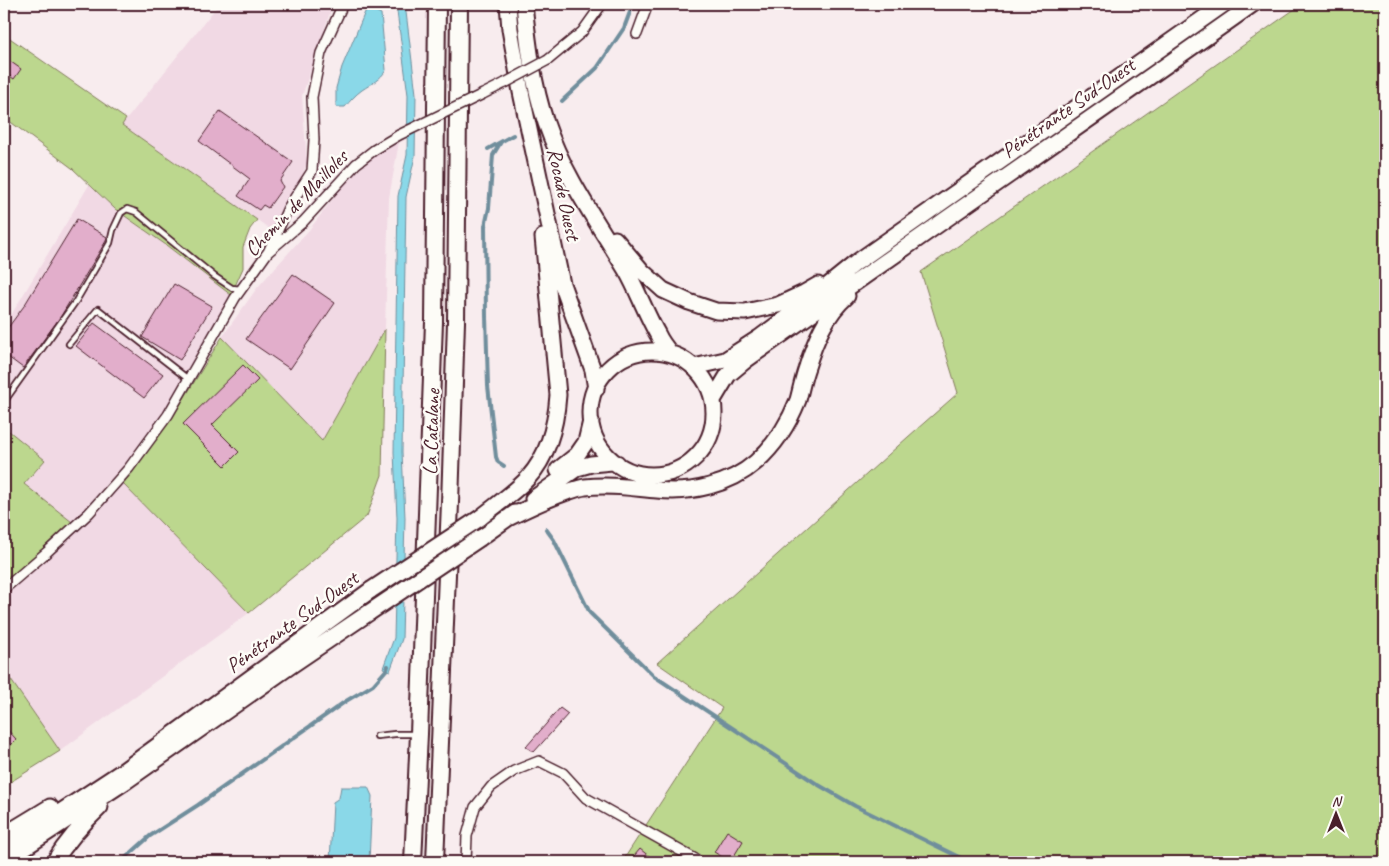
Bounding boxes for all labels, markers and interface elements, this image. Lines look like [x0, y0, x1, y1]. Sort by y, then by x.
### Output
street label: Pénétrante Sud-Ouest [996, 51, 1141, 164]
street label: Chemin de Mailloles [239, 143, 355, 262]
street label: Rocade Ouest [542, 145, 587, 245]
street label: La Catalane [417, 387, 446, 476]
street label: Pénétrante Sud-Ouest [221, 564, 365, 679]
north arrow [1312, 788, 1362, 838]
text: N [1332, 793, 1343, 810]

